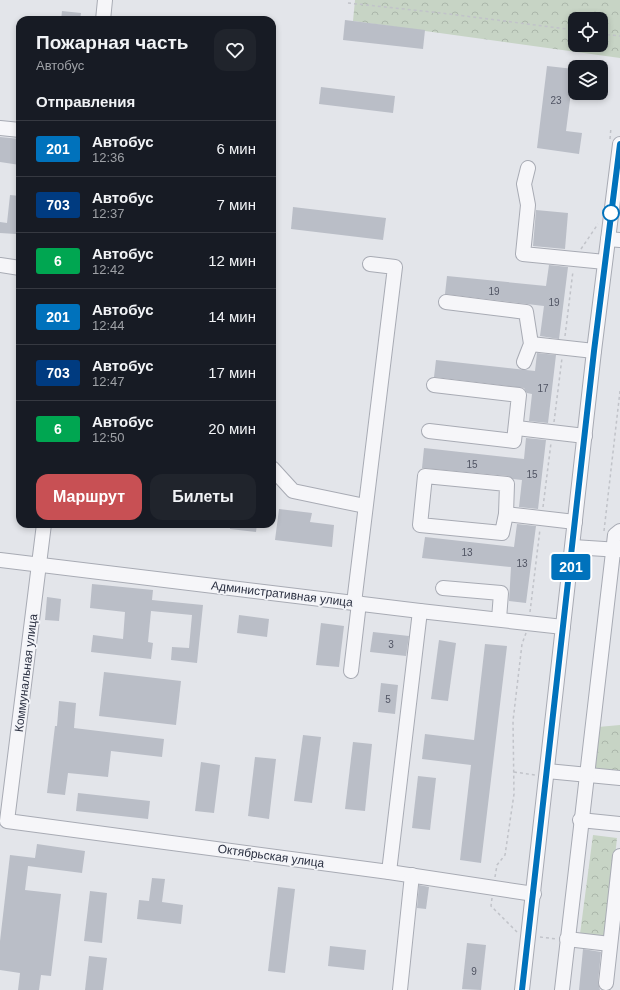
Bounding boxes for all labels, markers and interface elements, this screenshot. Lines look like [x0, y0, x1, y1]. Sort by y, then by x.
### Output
map controls [568, 12, 608, 100]
button: locate [568, 12, 608, 52]
button: heart [214, 29, 256, 71]
text: Пожарная часть [36, 32, 188, 53]
text: Автобус [36, 58, 84, 73]
button: layers [568, 60, 608, 100]
text: Отправления [36, 93, 135, 110]
house number: 23 [550, 95, 562, 106]
text: Автобус [92, 133, 154, 150]
text: 6 мин [217, 140, 256, 157]
text: 201 [46, 141, 70, 157]
text: 12:36 [92, 150, 125, 165]
text: Автобус [92, 189, 154, 206]
text: 7 мин [217, 196, 256, 213]
text: 703 [46, 197, 70, 213]
unlabelled marker [602, 204, 620, 222]
text: 12:37 [92, 206, 125, 221]
text: Автобус [92, 245, 154, 262]
text: 12 мин [208, 252, 256, 269]
text: 6 [54, 253, 62, 269]
text: 12:42 [92, 262, 125, 277]
house number: 19 [488, 286, 500, 297]
house number: 19 [548, 297, 560, 308]
text: Автобус [92, 301, 154, 318]
text: 14 мин [208, 308, 256, 325]
text: 201 [46, 309, 70, 325]
text: 12:44 [92, 318, 125, 333]
text: Автобус [92, 357, 154, 374]
text: 17 мин [208, 364, 256, 381]
text: 703 [46, 365, 70, 381]
text: 12:47 [92, 374, 125, 389]
house number: 17 [537, 383, 549, 394]
text: Автобус [92, 413, 154, 430]
text: 20 мин [208, 420, 256, 437]
text: 6 [54, 421, 62, 437]
text: 12:50 [92, 430, 125, 445]
house number: 15 [466, 459, 478, 470]
house number: 15 [526, 469, 538, 480]
button: Маршрут [36, 474, 142, 520]
button: Билеты [150, 474, 256, 520]
house number: 13 [461, 547, 473, 558]
line badge: 201 [548, 554, 594, 580]
house number: 13 [516, 558, 528, 569]
text: 201 [559, 559, 583, 575]
street label: Административная улица [210, 578, 354, 610]
street label: Коммунальная улица [12, 613, 40, 733]
house number: 3 [388, 639, 394, 650]
house number: 5 [385, 694, 391, 705]
street label: Октябрьская улица [217, 842, 326, 870]
house number: 9 [471, 966, 477, 977]

